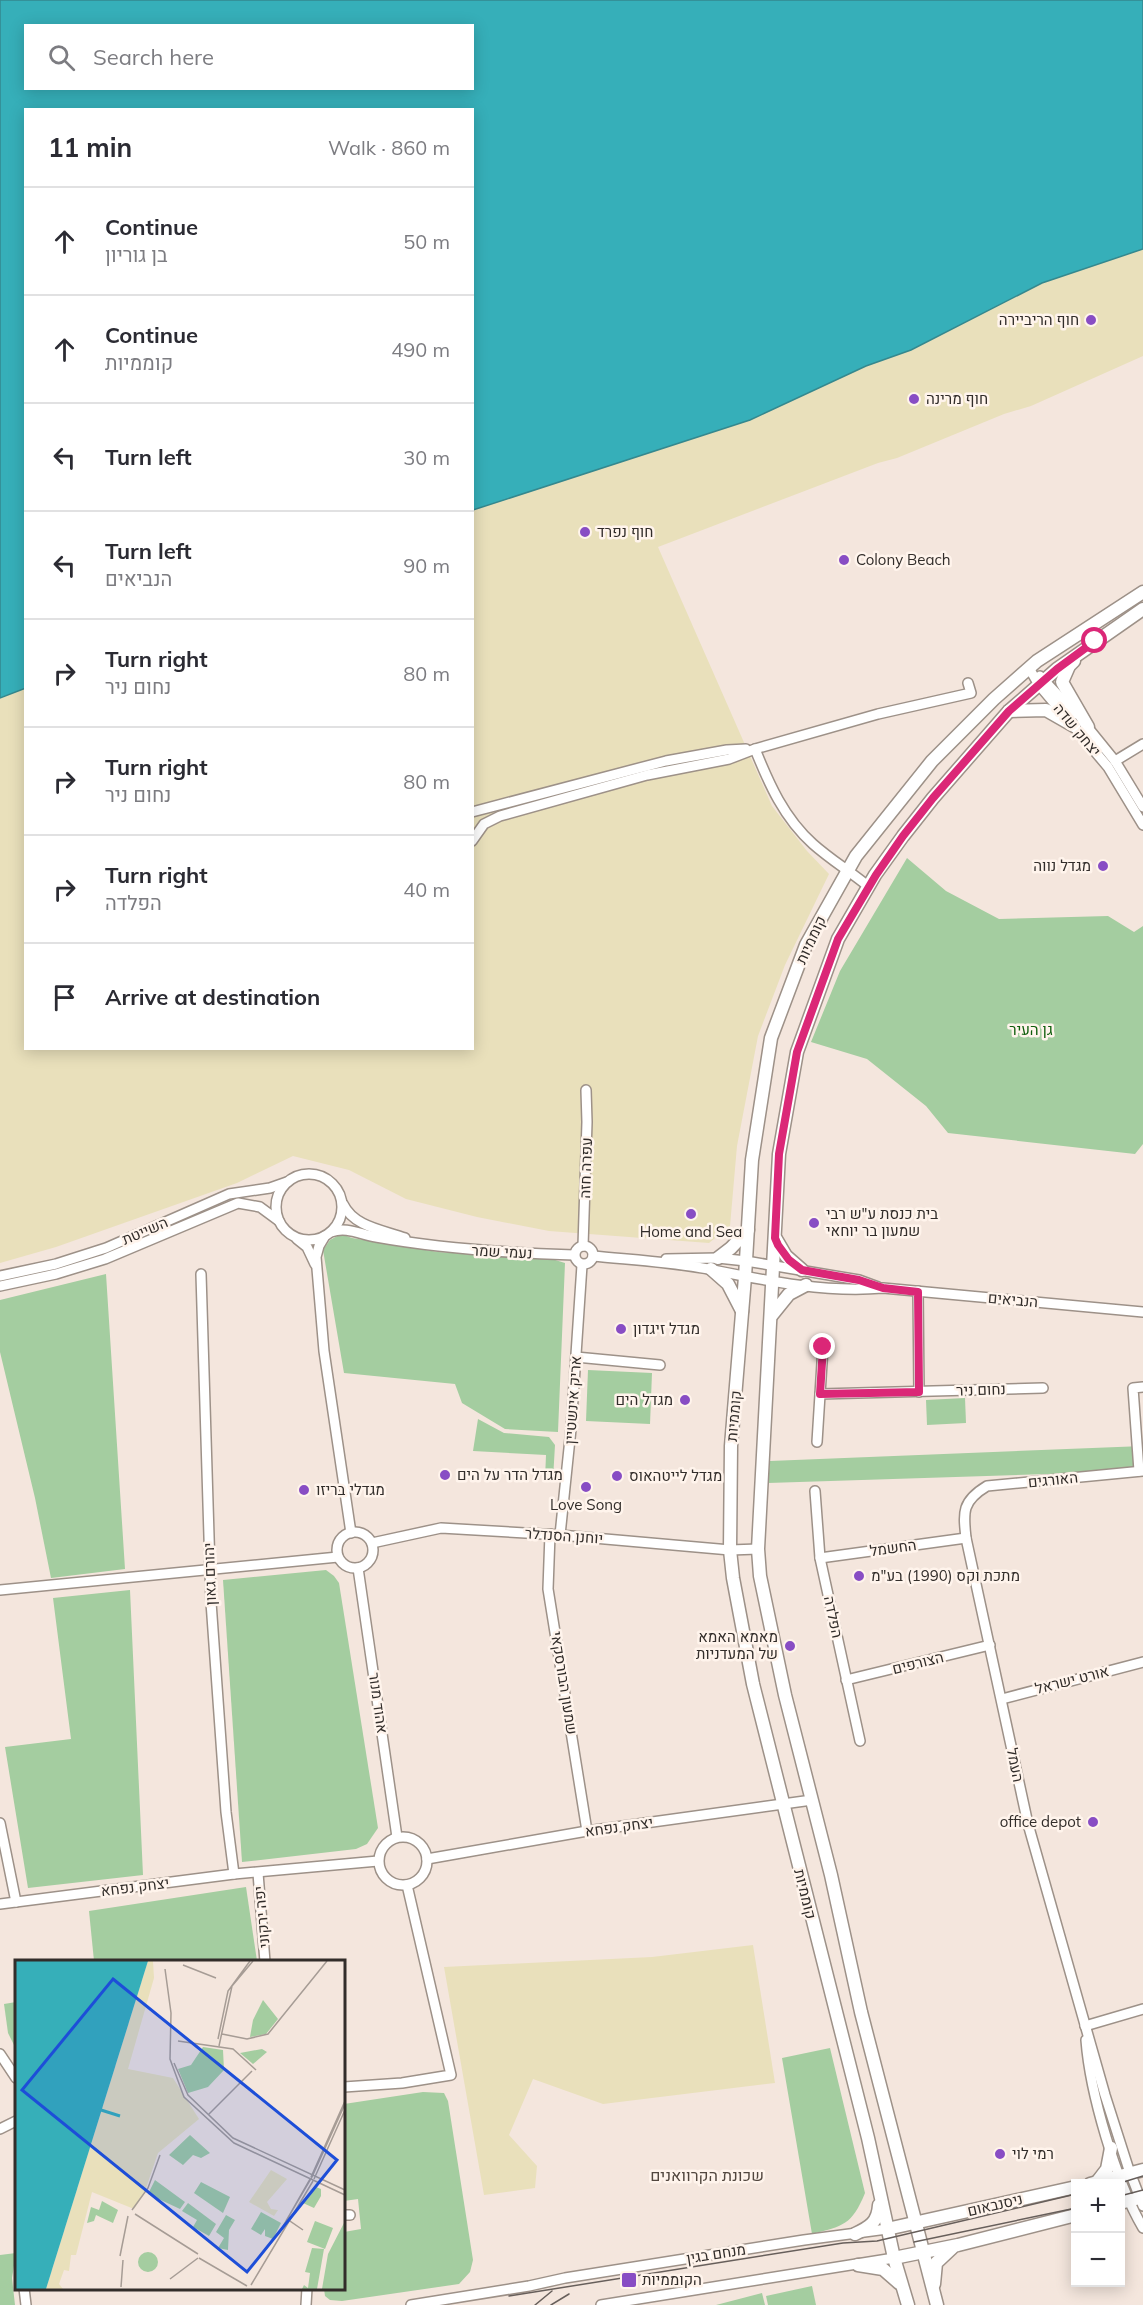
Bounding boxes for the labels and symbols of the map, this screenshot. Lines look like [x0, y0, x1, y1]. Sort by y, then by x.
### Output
place label: חוף הריביירה [999, 310, 1079, 329]
marker: חוף הריביירה [1084, 313, 1098, 327]
place label: חוף מרינה [926, 389, 988, 408]
marker: חוף מרינה [907, 392, 921, 406]
place label: חוף נפרד [597, 522, 653, 541]
marker: חוף נפרד [578, 525, 592, 539]
place label: Colony Beach [856, 550, 951, 569]
marker: Colony Beach [837, 553, 851, 567]
route start [1081, 627, 1107, 653]
street label: יצחק שדה [1050, 699, 1105, 760]
place label: מגדל נווה [1033, 856, 1091, 875]
marker: מגדל נווה [1096, 859, 1110, 873]
street label: קוממיות [791, 913, 830, 967]
park label: גן העיר [1009, 1020, 1053, 1039]
street label: עפרה חזה [575, 1137, 596, 1199]
place label: בית כנסת ע"ש רבי שמעון בר יוחאי [826, 1204, 938, 1240]
marker: Home and Sea [684, 1207, 698, 1221]
street label: השייטת [119, 1212, 171, 1249]
marker: בית כנסת ע"ש רבי שמעון בר יוחאי [807, 1216, 821, 1230]
place label: Home and Sea [640, 1222, 742, 1241]
street label: נעמי שמר [471, 1240, 533, 1263]
street label: הנביאים [987, 1288, 1039, 1311]
place label: מגדל זיגדון [633, 1319, 700, 1338]
marker: מגדל זיגדון [614, 1322, 628, 1336]
route end [809, 1333, 835, 1359]
street label: אריק אינשטיין [560, 1355, 585, 1445]
street label: נחום ניר [956, 1379, 1006, 1400]
place label: מגדל הים [615, 1390, 673, 1409]
street label: קוממיות [722, 1390, 745, 1442]
marker: מגדל הים [678, 1393, 692, 1407]
place label: מגדל הדר על הים [457, 1465, 563, 1484]
place label: מגדל לייטהאוס [629, 1466, 722, 1485]
street label: האורגים [1027, 1467, 1079, 1492]
marker: מגדל הדר על הים [438, 1468, 452, 1482]
marker: מגדל לייטהאוס [610, 1469, 624, 1483]
place label: מגדלי בריזו [316, 1480, 385, 1499]
marker: Love Song [579, 1480, 593, 1494]
marker: מגדלי בריזו [297, 1483, 311, 1497]
place label: Love Song [550, 1495, 622, 1514]
street label: יוחנן הסנדלר [524, 1523, 604, 1548]
street label: החשמל [868, 1535, 918, 1560]
street label: יהורם גאון [199, 1542, 220, 1606]
place label: מתכת וקס (1990) בע"מ [871, 1566, 1020, 1585]
marker: מתכת וקס (1990) בע"מ [852, 1569, 866, 1583]
street label: הפלדה [820, 1594, 847, 1640]
place label: מאמא האמא של המעדניות [696, 1627, 778, 1663]
street label: שמעון הבורסקאי [547, 1630, 582, 1736]
marker: מאמא האמא של המעדניות [783, 1639, 797, 1653]
street label: הצורפים [890, 1647, 946, 1678]
street label: אורט ישראל [1033, 1661, 1111, 1698]
street label: אהוד מנור [365, 1671, 392, 1735]
street label: העמל [1003, 1746, 1028, 1784]
street label: יצחק נפחא [584, 1812, 654, 1841]
place label: office depot [1000, 1812, 1081, 1831]
marker: office depot [1086, 1815, 1100, 1829]
street label: קוממיות [790, 1867, 821, 1921]
street label: יצחק נפחא [100, 1873, 170, 1900]
street label: יפה ירקוני [249, 1885, 274, 1949]
inset map [15, 1960, 345, 2290]
place label: רמי לוי [1012, 2144, 1054, 2163]
marker: רמי לוי [993, 2147, 1007, 2161]
district label: שכונת הקרוואנים [650, 2165, 764, 2185]
street label: ניסנבאום [965, 2189, 1025, 2220]
street label: מנחם בגין [685, 2239, 747, 2268]
place label: הקוממיות [642, 2270, 702, 2289]
marker: הקוממיות [620, 2271, 638, 2289]

